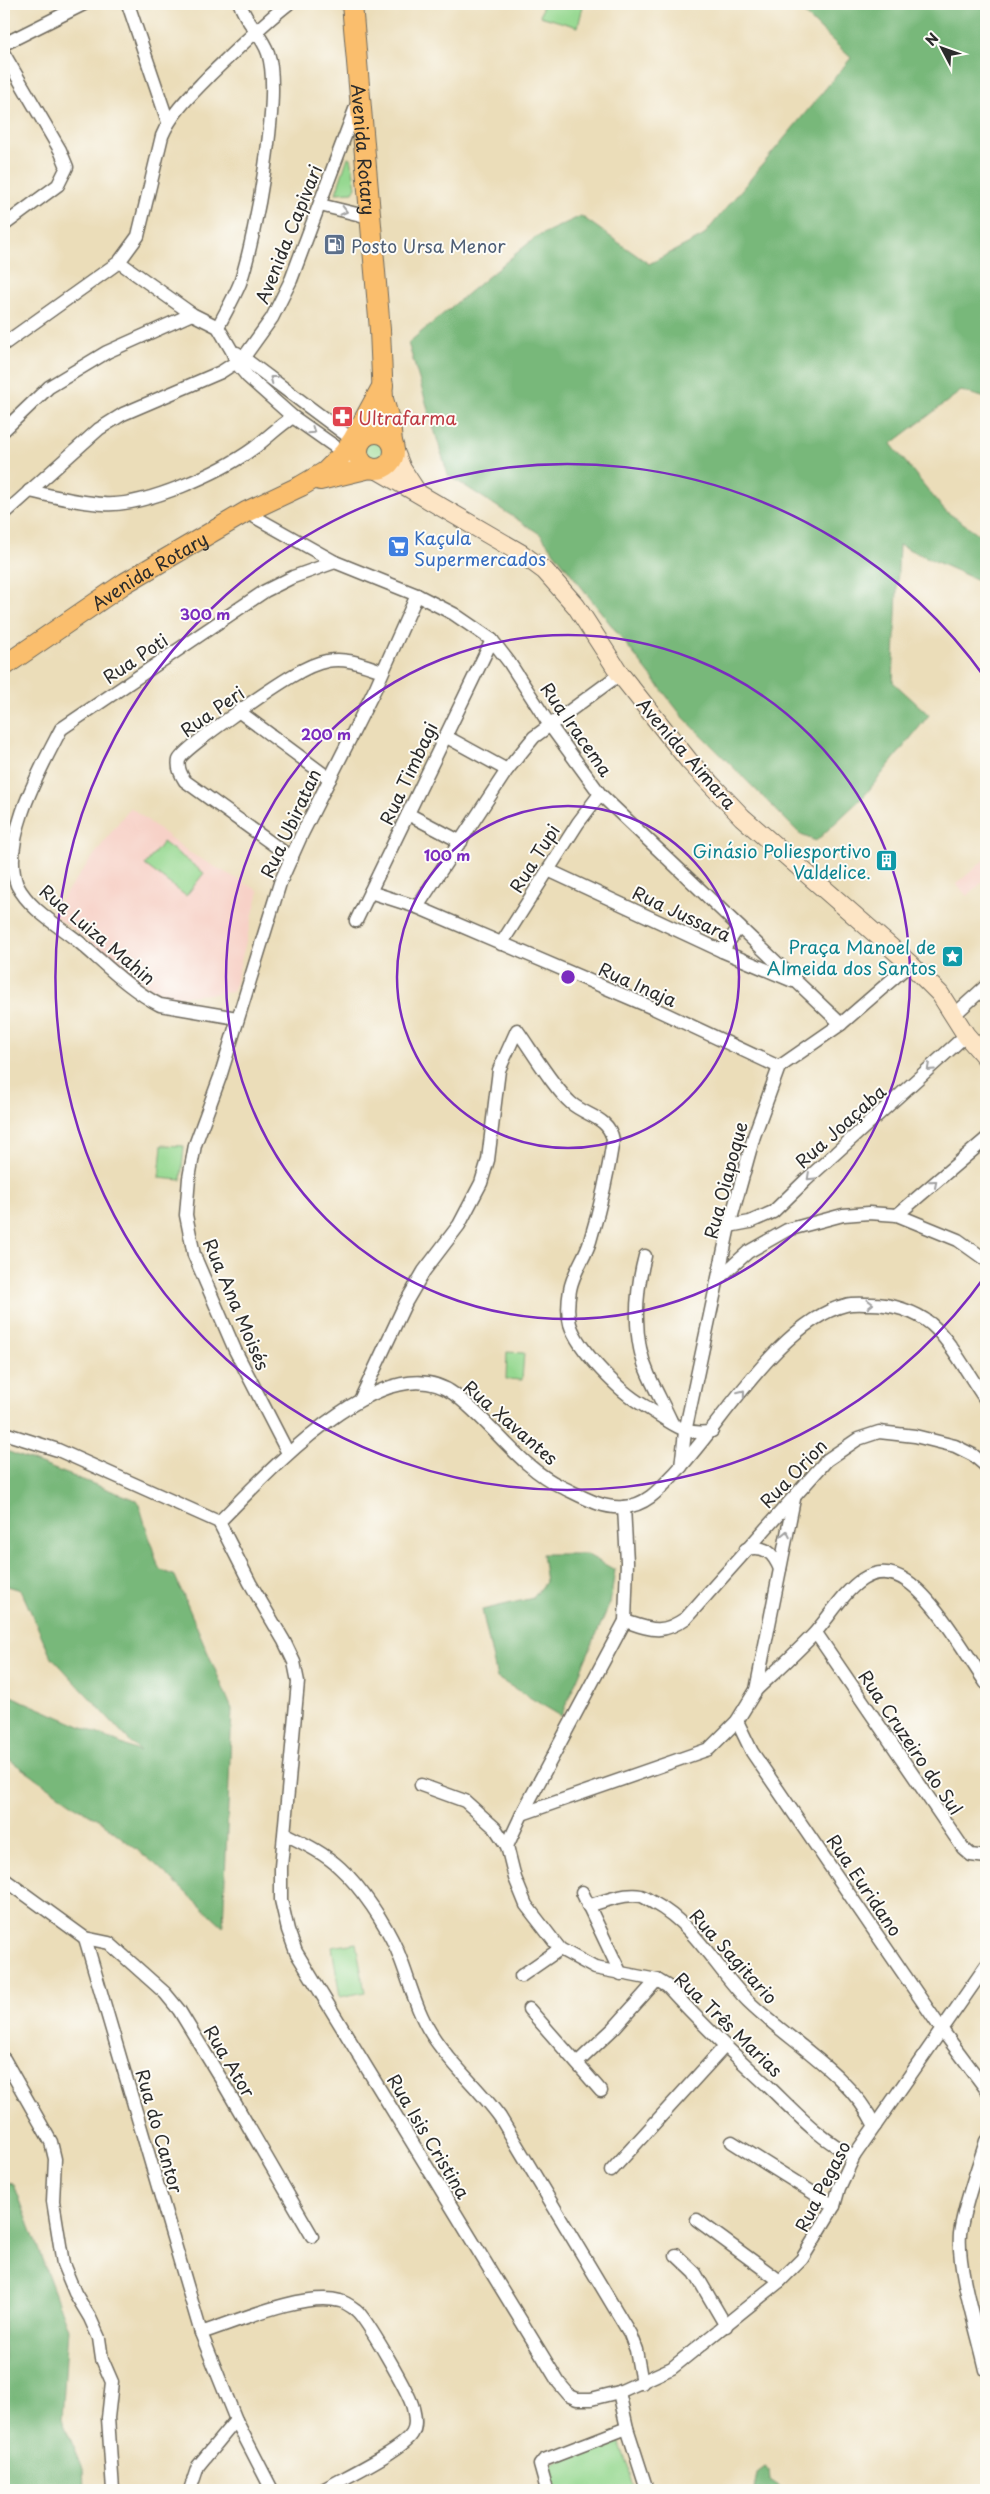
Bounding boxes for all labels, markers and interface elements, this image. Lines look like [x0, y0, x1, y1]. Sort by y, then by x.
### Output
north arrow [918, 22, 968, 72]
text: N [920, 28, 943, 50]
street label: Avenida Rotary [345, 83, 384, 216]
street label: Avenida Capivari [248, 160, 328, 308]
one-way arrow [340, 205, 349, 216]
place label: Posto Ursa Menor [351, 232, 506, 259]
fuel station icon: Posto Ursa Menor [323, 233, 347, 257]
one-way arrow [269, 376, 279, 385]
place label: Ultrafarma [358, 404, 457, 431]
pharmacy icon: Ultrafarma [330, 405, 354, 429]
one-way arrow [307, 425, 316, 434]
street label: Avenida Rotary [85, 524, 212, 616]
place label: Kaçula Supermercados [414, 524, 546, 572]
supermarket icon: Kaçula Supermercados [386, 535, 410, 559]
text: 300 m [180, 602, 230, 625]
street label: Rua Poti [97, 626, 173, 690]
street label: Rua Iracema [535, 676, 620, 782]
street label: Rua Peri [174, 679, 250, 743]
street label: Avenida Aimara [631, 691, 744, 815]
street label: Rua Timbagi [372, 717, 444, 829]
text: 200 m [301, 722, 351, 745]
street label: Rua Ubiratan [253, 764, 327, 882]
street label: Rua Tupi [502, 818, 566, 898]
place label: Ginásio Poliesportivo Valdelice. [693, 837, 871, 885]
text: 100 m [424, 843, 470, 866]
building icon: Ginásio Poliesportivo Valdelice. [875, 848, 899, 872]
street label: Rua Luiza Mahin [34, 877, 162, 991]
street label: Rua Jussara [628, 878, 736, 948]
place label: Praça Manoel de Almeida dos Santos [767, 933, 936, 981]
place icon: Praça Manoel de Almeida dos Santos [940, 944, 964, 968]
street label: Rua Inaja [595, 955, 682, 1013]
centre of rings [559, 968, 577, 986]
one-way arrow [927, 1062, 936, 1071]
street label: Rua Joaçaba [789, 1078, 891, 1174]
street label: Rua Oiapoque [696, 1118, 754, 1242]
one-way arrow [806, 1171, 815, 1180]
one-way arrow [929, 1180, 938, 1189]
street label: Rua Ana Moisés [197, 1234, 277, 1374]
one-way arrow [866, 1299, 874, 1309]
street label: Rua Xavantes [458, 1373, 564, 1471]
one-way arrow [737, 1390, 745, 1399]
street label: Rua Orion [753, 1432, 833, 1514]
one-way arrow [781, 1529, 791, 1538]
street label: Rua Cruzeiro do Sul [852, 1664, 970, 1820]
street label: Rua Euridano [821, 1829, 909, 1941]
street label: Rua Sagitario [684, 1902, 784, 2010]
street label: Rua Três Marias [669, 1965, 789, 2083]
street label: Rua Ator [198, 2020, 263, 2103]
street label: Rua do Cantor [129, 2066, 191, 2197]
street label: Rua Isis Cristina [381, 2068, 477, 2204]
street label: Rua Pegaso [787, 2136, 857, 2236]

